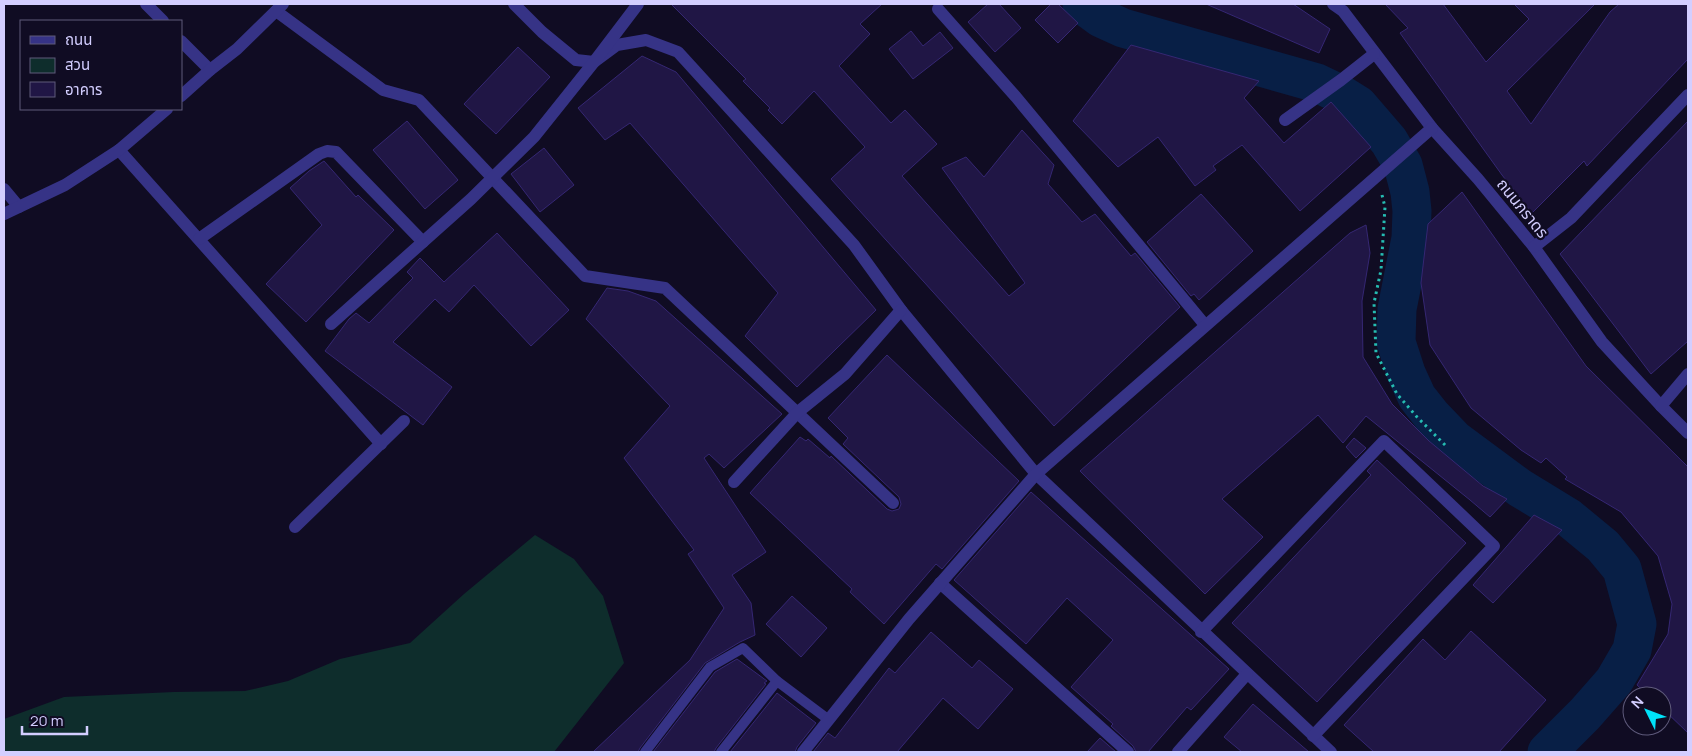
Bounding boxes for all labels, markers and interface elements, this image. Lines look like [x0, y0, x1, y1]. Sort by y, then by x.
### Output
legend [20, 20, 182, 110]
text: ถนน [65, 29, 92, 50]
text: สวน [65, 54, 90, 75]
text: อาคาร [65, 79, 102, 100]
street label: ถนนภราดร [1492, 174, 1554, 243]
north arrow [1622, 686, 1672, 736]
text: N [1627, 692, 1647, 712]
scale bar [22, 704, 88, 736]
text: 20 m [30, 710, 63, 731]

